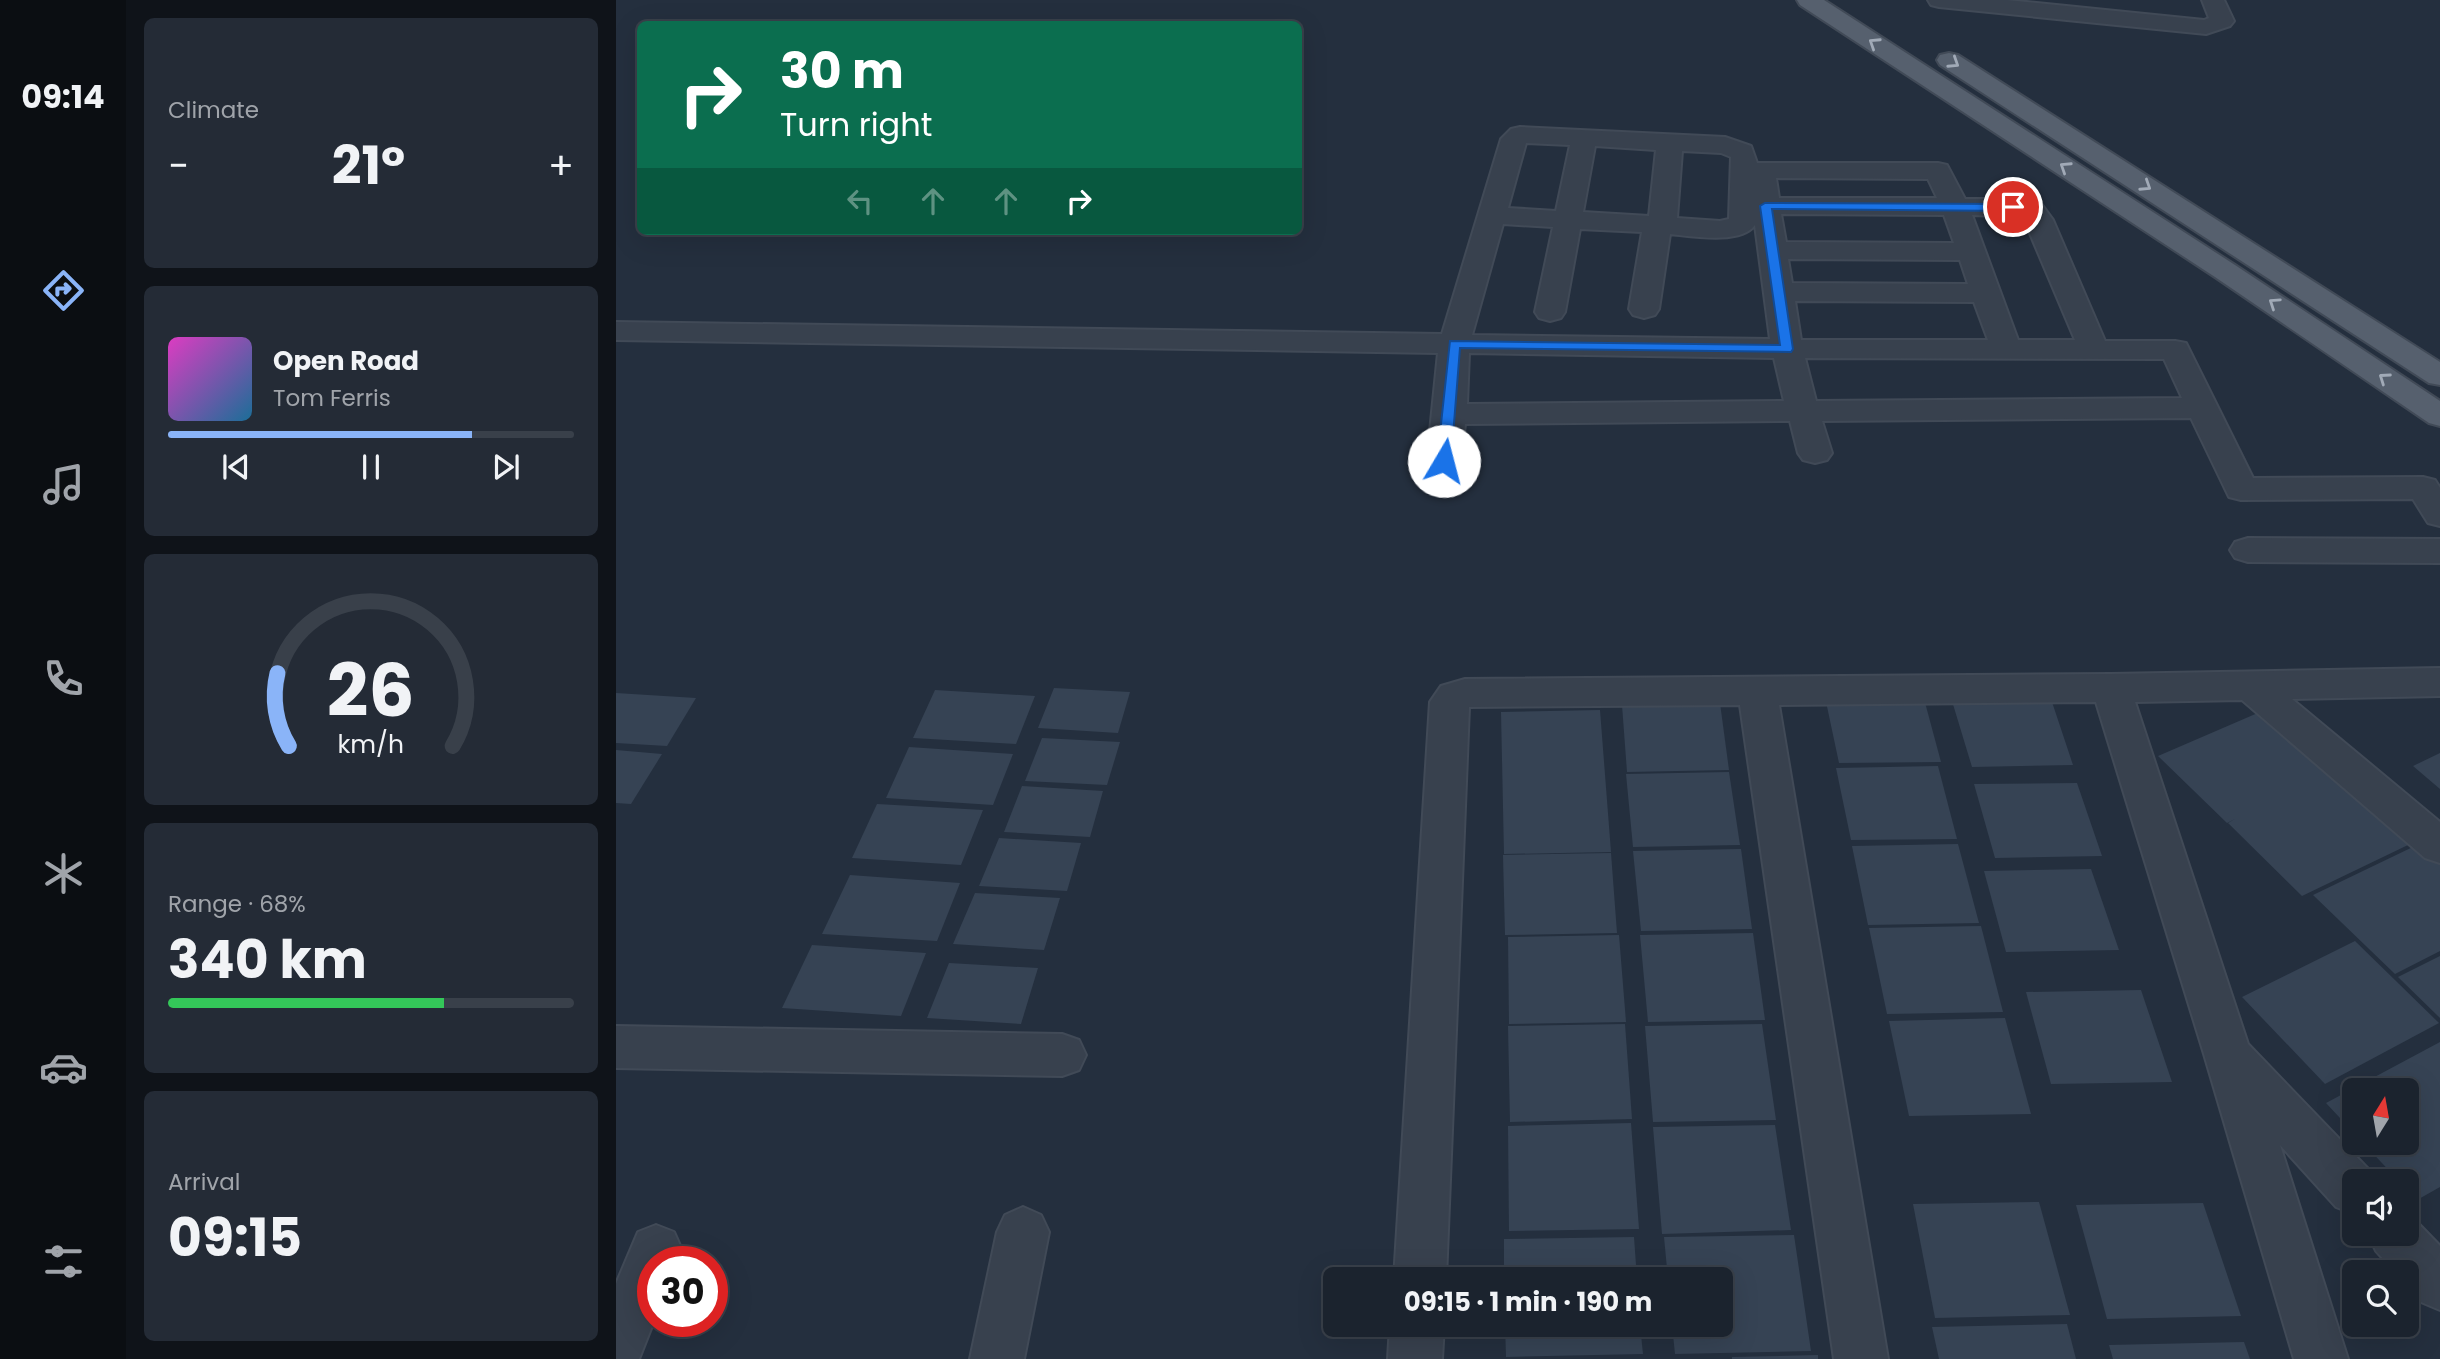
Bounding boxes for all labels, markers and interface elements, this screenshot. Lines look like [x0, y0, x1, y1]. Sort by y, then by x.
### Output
text: 30 m [780, 37, 904, 105]
one-way arrow [1869, 39, 1882, 51]
icon: right [665, 49, 756, 140]
one-way arrow [1947, 55, 1960, 68]
text: 09:14 [21, 74, 105, 119]
text: Climate [168, 94, 259, 126]
text: Turn right [780, 102, 932, 147]
text: 21° [332, 129, 405, 202]
text: − [168, 139, 189, 192]
text: + [548, 139, 574, 192]
one-way arrow [2059, 162, 2072, 175]
pin [1983, 177, 2043, 237]
one-way arrow [2138, 178, 2151, 191]
icon: left [841, 182, 879, 220]
icon: ahead [914, 182, 952, 220]
icon: ahead [987, 182, 1025, 220]
icon: right [1060, 182, 1098, 220]
icon: arrive [1994, 188, 2032, 226]
icon: directions [39, 266, 88, 315]
one-way arrow [2269, 299, 2282, 311]
text: Open Road [273, 343, 419, 379]
one-way arrow [2379, 374, 2392, 386]
text: Tom Ferris [273, 382, 391, 414]
position arrow [1407, 424, 1481, 498]
icon: previous [217, 448, 255, 486]
icon: pause [352, 448, 390, 486]
icon: next [487, 448, 525, 486]
icon: music [39, 460, 88, 509]
text: 26 [327, 640, 415, 741]
icon: phone [39, 654, 88, 703]
text: km/h [338, 726, 404, 761]
icon: climate [39, 849, 88, 898]
text: Range · 68% [168, 888, 306, 920]
text: 340 km [168, 923, 367, 996]
icon: car [39, 1043, 88, 1092]
north arrow [2342, 1078, 2418, 1155]
map controls [2342, 1078, 2419, 1337]
text: Arrival [168, 1166, 240, 1198]
button: sound [2342, 1169, 2419, 1246]
text: 09:15 [168, 1201, 302, 1274]
icon: filters [39, 1237, 88, 1286]
speed limit sign: 30 [637, 1246, 728, 1337]
button: search [2342, 1260, 2419, 1337]
text: 09:15 · 1 min · 190 m [1404, 1284, 1652, 1320]

